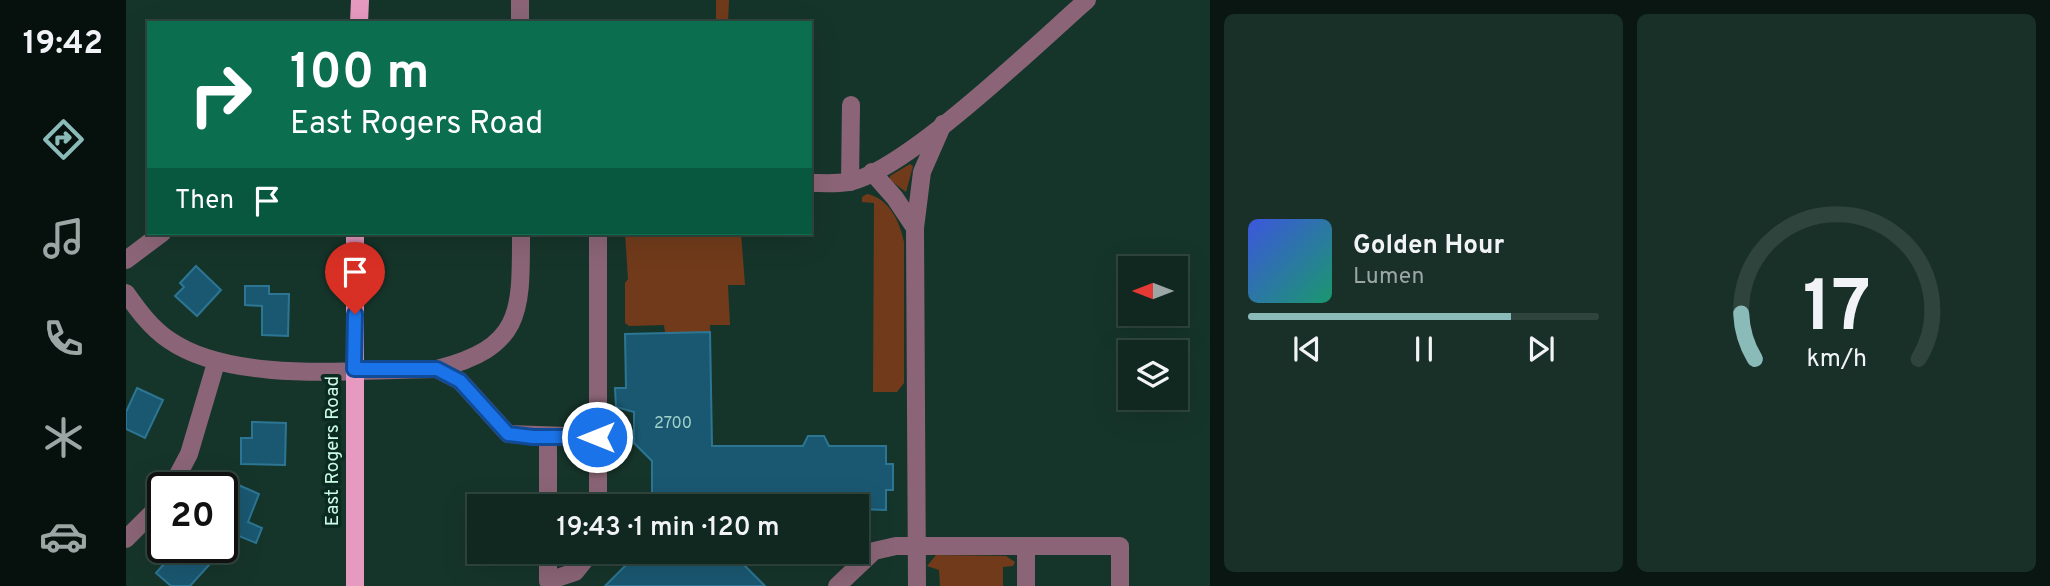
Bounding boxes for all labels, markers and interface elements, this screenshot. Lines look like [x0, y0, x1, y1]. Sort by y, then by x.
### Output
text: 19:42 [23, 25, 103, 65]
text: 100 m [290, 44, 429, 106]
icon: right [175, 49, 266, 140]
text: East Rogers Road [290, 105, 543, 145]
icon: directions [39, 115, 88, 164]
icon: arrive [248, 182, 286, 220]
text: Then [175, 185, 234, 218]
icon: music [39, 214, 88, 263]
text: Golden Hour [1353, 230, 1504, 263]
pin [325, 242, 385, 314]
icon: arrive [336, 253, 374, 291]
north arrow [1118, 256, 1188, 326]
map controls [1118, 256, 1188, 410]
text: Lumen [1353, 263, 1424, 292]
text: 17 [1802, 265, 1871, 357]
icon: phone [39, 314, 88, 363]
icon: previous [1288, 330, 1326, 368]
icon: pause [1405, 330, 1443, 368]
icon: next [1522, 330, 1560, 368]
button: layers [1118, 340, 1188, 410]
text: km/h [1806, 344, 1867, 376]
street label: East Rogers Road [321, 376, 345, 526]
position arrow [560, 400, 634, 474]
icon: climate [39, 413, 88, 462]
house number: 2700 [654, 414, 692, 434]
speed limit sign: 20 [147, 472, 238, 563]
icon: car [39, 512, 88, 561]
text: 19:43 · 1 min · 120 m [557, 512, 779, 545]

